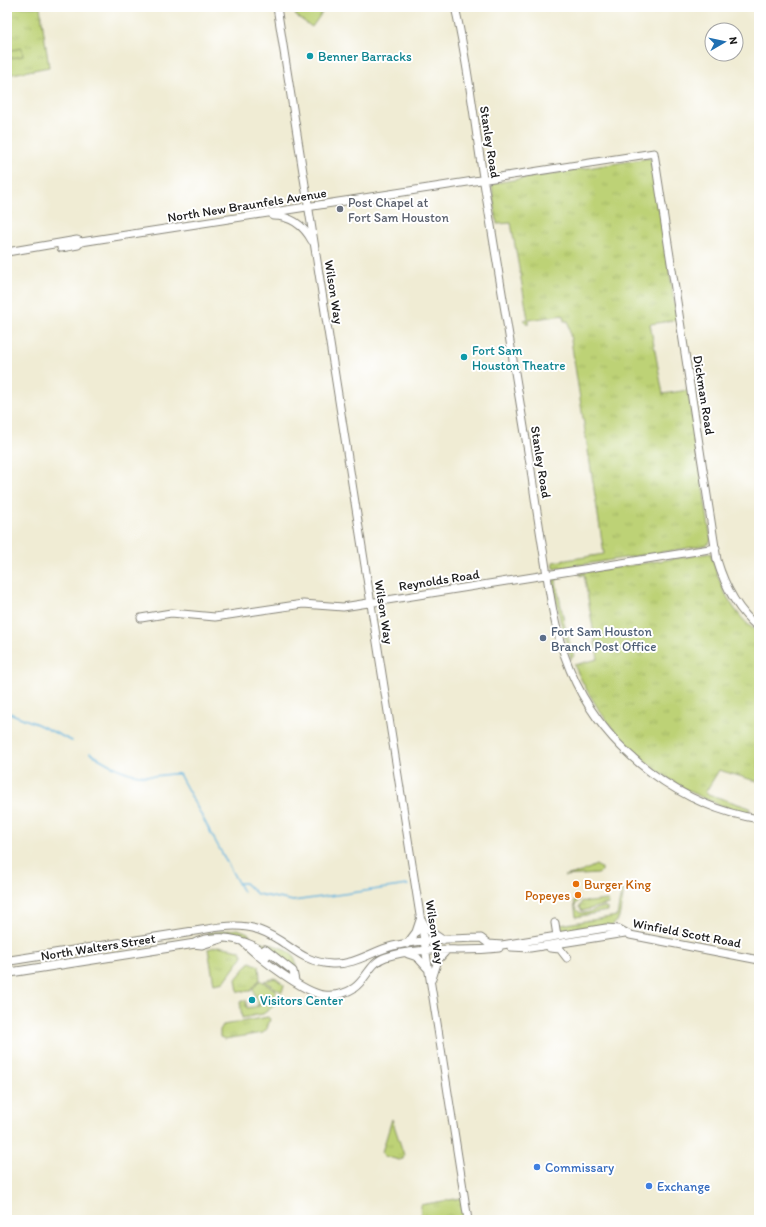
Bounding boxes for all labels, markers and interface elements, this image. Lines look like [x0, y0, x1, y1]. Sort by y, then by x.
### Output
north arrow [704, 22, 744, 62]
text: N [726, 36, 740, 45]
place label: Benner Barracks [318, 49, 412, 64]
marker: Benner Barracks [305, 51, 315, 61]
street label: Stanley Road [477, 105, 503, 179]
street label: North New Braunfels Avenue [166, 185, 328, 225]
place label: Post Chapel at Fort Sam Houston [348, 195, 449, 225]
marker: Post Chapel at Fort Sam Houston [335, 204, 345, 214]
street label: Wilson Way [322, 259, 346, 325]
place label: Fort Sam Houston Theatre [472, 343, 565, 373]
marker: Fort Sam Houston Theatre [459, 352, 469, 362]
street label: Dickman Road [690, 354, 718, 436]
street label: Stanley Road [528, 425, 554, 499]
street label: Reynolds Road [398, 566, 480, 594]
street label: Wilson Way [372, 579, 396, 645]
place label: Fort Sam Houston Branch Post Office [551, 624, 656, 654]
marker: Fort Sam Houston Branch Post Office [538, 633, 548, 643]
place label: Burger King [584, 877, 652, 892]
marker: Burger King [571, 879, 581, 889]
place label: Popeyes [525, 888, 570, 903]
marker: Popeyes [573, 890, 583, 900]
street label: Wilson Way [423, 899, 447, 965]
street label: Winfield Scott Road [631, 915, 743, 951]
street label: North Walters Street [40, 930, 157, 963]
place label: Visitors Center [260, 993, 344, 1008]
marker: Visitors Center [247, 995, 257, 1005]
place label: Commissary [545, 1160, 614, 1175]
marker: Commissary [532, 1162, 542, 1172]
place label: Exchange [657, 1179, 710, 1194]
marker: Exchange [644, 1181, 654, 1191]

